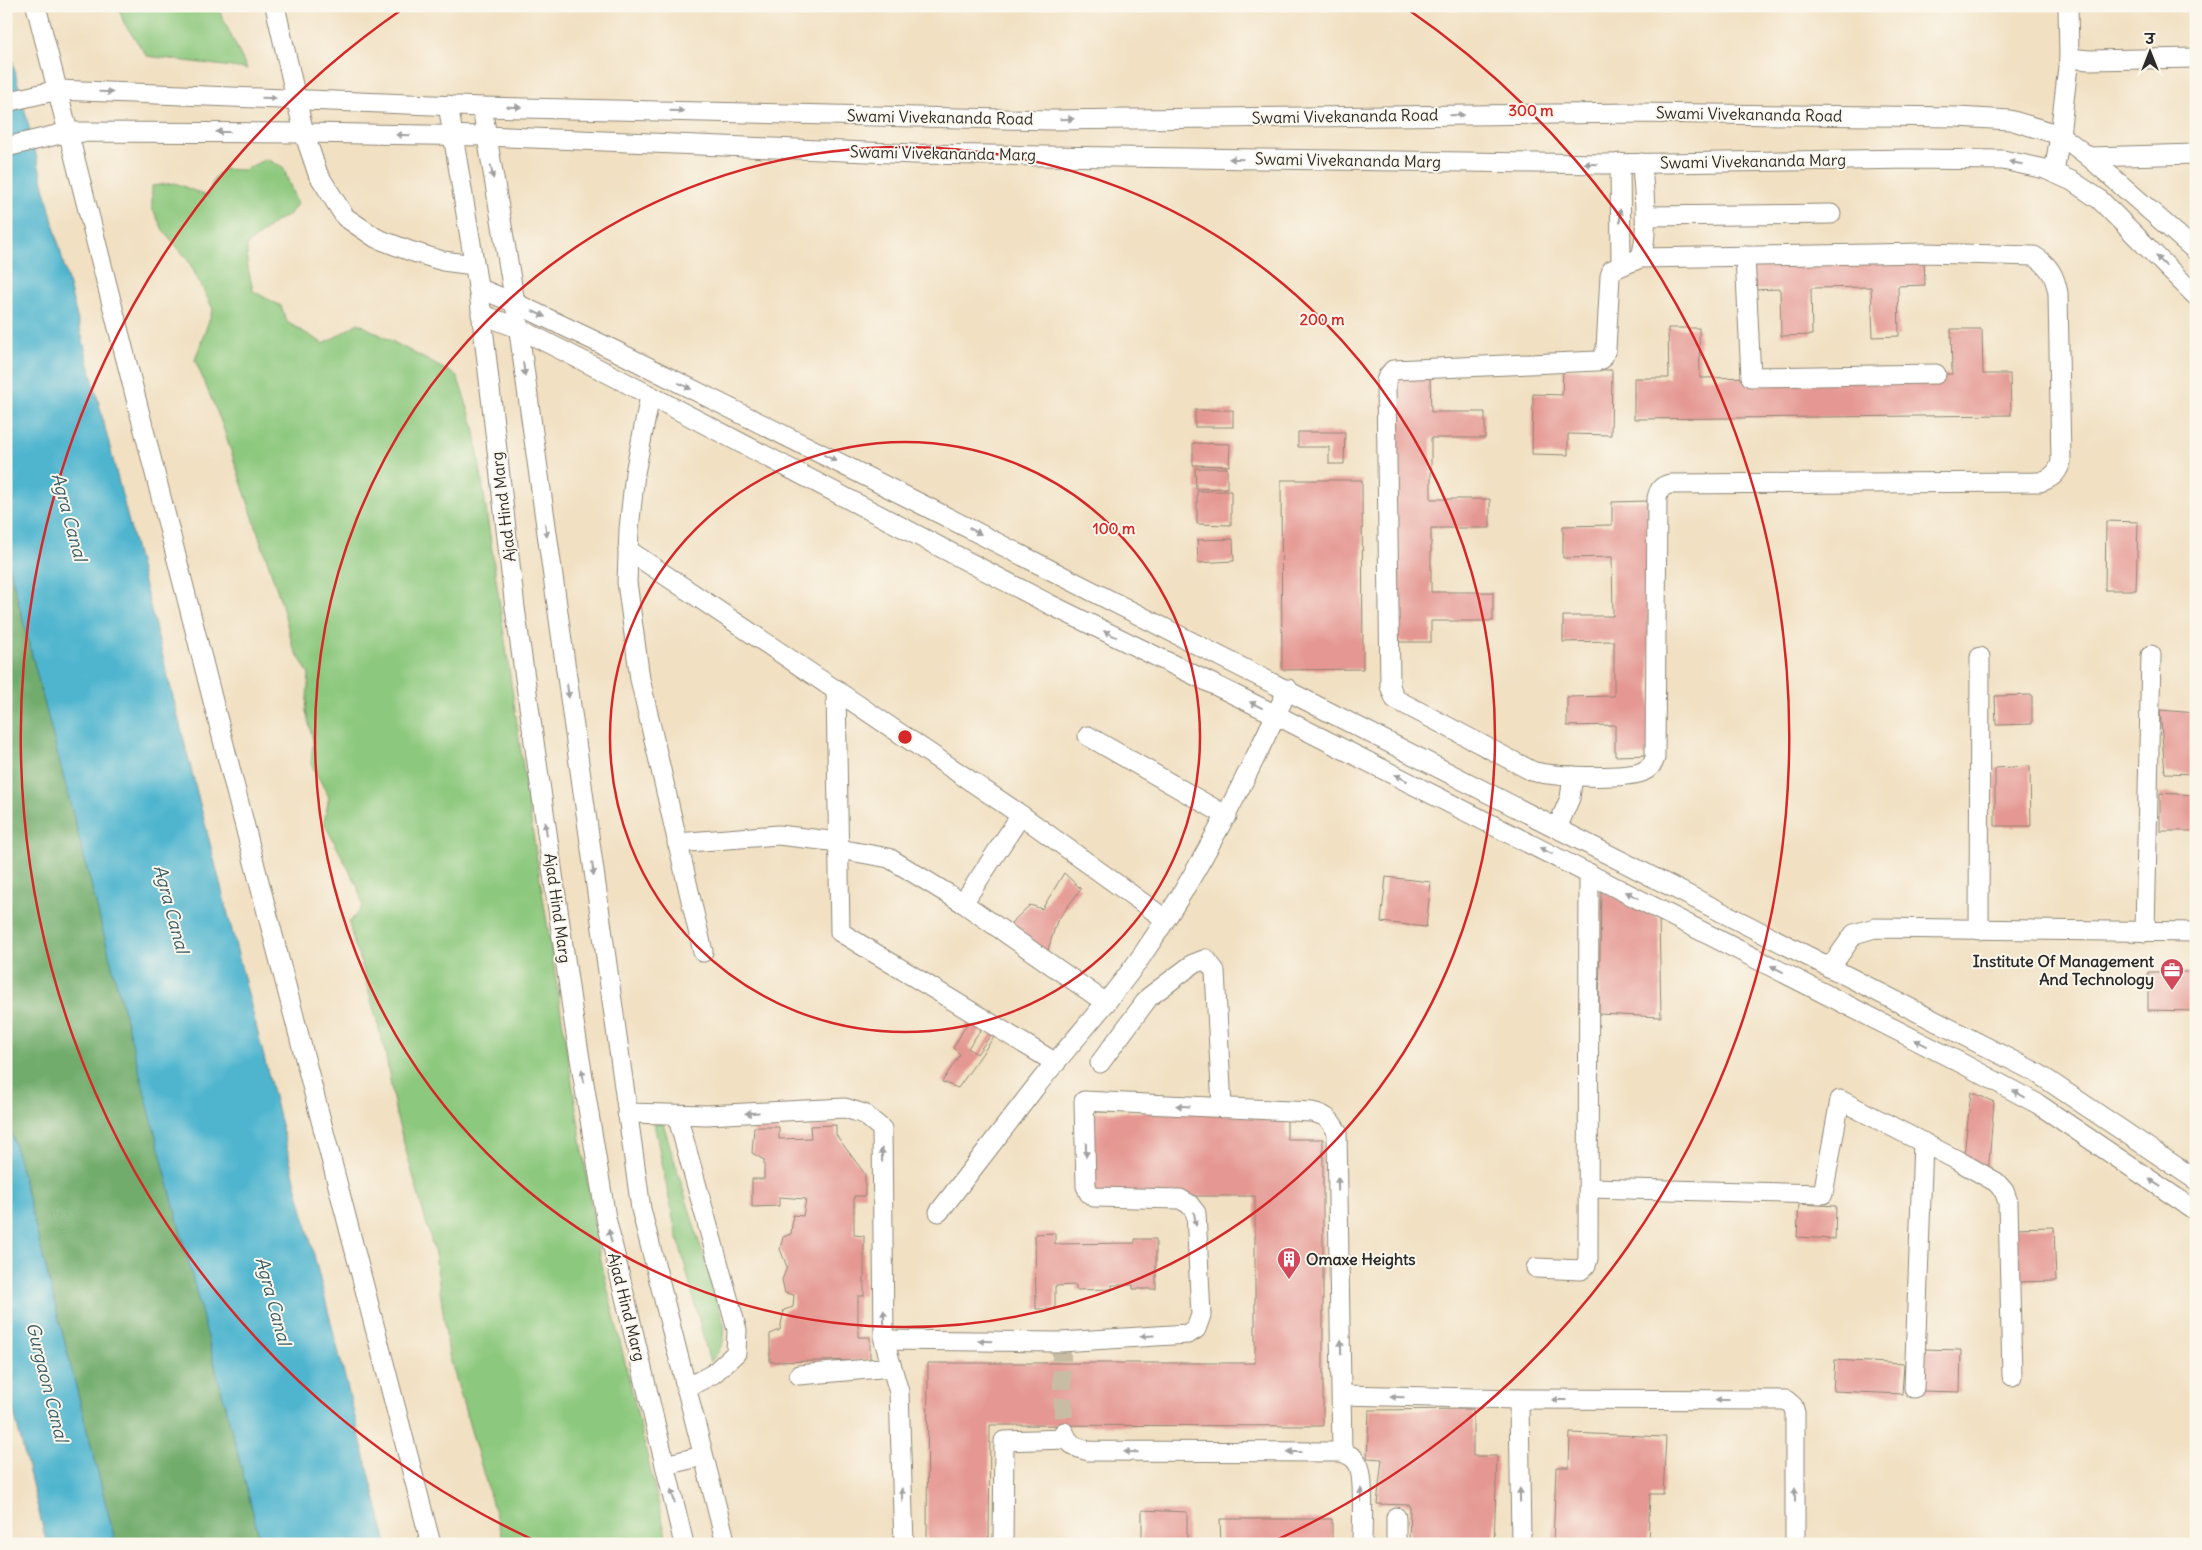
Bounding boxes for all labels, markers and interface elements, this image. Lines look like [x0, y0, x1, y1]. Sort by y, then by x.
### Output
north arrow [2124, 28, 2174, 78]
text: उ [2143, 30, 2156, 48]
one-way arrow [99, 88, 115, 96]
one-way arrow [261, 94, 277, 102]
text: 300 m [1509, 101, 1554, 120]
street label: Swami Vivekananda Road [1656, 102, 1842, 126]
one-way arrow [507, 103, 523, 111]
street label: Swami Vivekananda Road [1252, 104, 1438, 128]
street label: Swami Vivekananda Road [847, 105, 1033, 129]
one-way arrow [669, 107, 685, 115]
one-way arrow [1449, 111, 1465, 119]
one-way arrow [1059, 115, 1075, 123]
one-way arrow [215, 128, 231, 136]
one-way arrow [395, 131, 411, 139]
street label: Swami Vivekananda Marg [850, 141, 1036, 165]
street label: Swami Vivekananda Marg [1255, 148, 1441, 172]
street label: Swami Vivekananda Marg [1660, 149, 1846, 173]
one-way arrow [1228, 154, 1244, 162]
one-way arrow [1583, 159, 1599, 167]
one-way arrow [2008, 159, 2023, 167]
one-way arrow [489, 165, 497, 181]
one-way arrow [1616, 208, 1624, 224]
one-way arrow [2155, 256, 2167, 268]
text: 200 m [1300, 310, 1344, 329]
one-way arrow [532, 311, 546, 319]
one-way arrow [520, 361, 528, 377]
one-way arrow [678, 382, 692, 390]
street label: Ajad Hind Marg [486, 451, 520, 563]
one-way arrow [823, 454, 837, 462]
water label: Agra Canal [47, 470, 93, 566]
text: 100 m [1093, 519, 1135, 538]
one-way arrow [542, 522, 550, 538]
one-way arrow [968, 527, 983, 535]
one-way arrow [1102, 629, 1117, 638]
one-way arrow [564, 683, 572, 699]
one-way arrow [1248, 701, 1263, 709]
centre of rings [896, 728, 914, 746]
one-way arrow [1394, 774, 1408, 782]
one-way arrow [542, 821, 550, 837]
one-way arrow [1539, 847, 1553, 855]
street label: Ajad Hind Marg [540, 852, 576, 964]
one-way arrow [589, 861, 597, 877]
water label: Agra Canal [149, 862, 195, 958]
one-way arrow [1625, 891, 1639, 899]
place label: Institute Of Management And Technology [1973, 951, 2155, 990]
office icon: Institute Of Management And Technology [2159, 957, 2185, 991]
one-way arrow [1769, 965, 1784, 973]
one-way arrow [1914, 1039, 1929, 1047]
one-way arrow [579, 1068, 587, 1084]
one-way arrow [2012, 1090, 2027, 1098]
one-way arrow [1175, 1102, 1191, 1110]
one-way arrow [743, 1109, 759, 1117]
one-way arrow [1082, 1142, 1090, 1158]
one-way arrow [878, 1146, 886, 1162]
one-way arrow [1334, 1176, 1342, 1192]
one-way arrow [2149, 1178, 2162, 1188]
one-way arrow [1191, 1211, 1199, 1227]
one-way arrow [606, 1229, 614, 1244]
building icon: Omaxe Heights [1276, 1246, 1302, 1280]
place label: Omaxe Heights [1306, 1249, 1416, 1270]
street label: Ajad Hind Marg [604, 1251, 650, 1363]
water label: Agra Canal [251, 1254, 297, 1350]
one-way arrow [880, 1309, 888, 1325]
water label: Gurgaon Canal [22, 1320, 74, 1447]
one-way arrow [1139, 1333, 1155, 1341]
one-way arrow [976, 1337, 992, 1345]
one-way arrow [1337, 1338, 1345, 1354]
one-way arrow [1388, 1392, 1404, 1400]
one-way arrow [1551, 1396, 1567, 1404]
one-way arrow [1713, 1396, 1729, 1404]
one-way arrow [1123, 1448, 1139, 1456]
one-way arrow [1285, 1448, 1301, 1456]
one-way arrow [898, 1487, 906, 1503]
one-way arrow [1357, 1487, 1365, 1503]
one-way arrow [1516, 1487, 1524, 1503]
one-way arrow [1791, 1487, 1799, 1503]
one-way arrow [669, 1489, 677, 1504]

